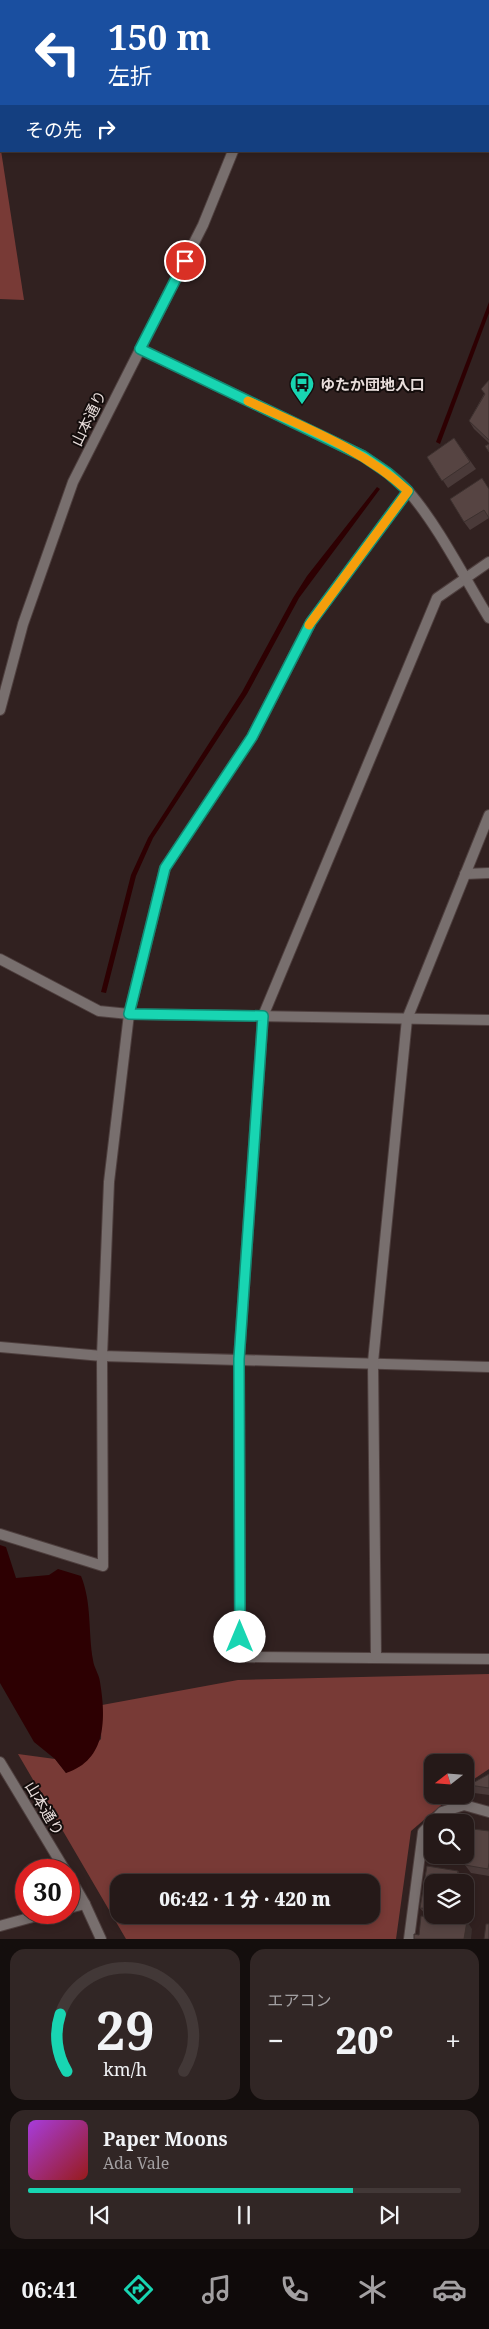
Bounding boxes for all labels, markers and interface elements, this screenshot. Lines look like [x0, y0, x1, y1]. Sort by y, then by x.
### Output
text: 150 m [108, 13, 211, 60]
icon: left [25, 20, 90, 85]
text: 左折 [108, 60, 152, 90]
icon: right [92, 115, 120, 143]
text: その先 [25, 117, 82, 143]
pin [164, 240, 206, 282]
icon: arrive [171, 247, 199, 275]
bus stop icon: ゆたか団地入口 [289, 371, 315, 405]
place label: ゆたか団地入口 [320, 374, 425, 394]
street label: 山本通り [66, 387, 110, 449]
position arrow [213, 1610, 265, 1662]
north arrow [424, 1754, 474, 1804]
map controls [424, 1754, 474, 1924]
street label: 山本通り [21, 1777, 69, 1839]
button: search [424, 1814, 474, 1864]
speed limit sign: 30 [15, 1859, 80, 1924]
button: layers [424, 1874, 474, 1924]
text: 06:42 · 1 分 · 420 m [159, 1886, 331, 1912]
text: エアコン [268, 1989, 332, 2011]
text: 29 [95, 1994, 154, 2065]
text: 20° [335, 2013, 394, 2065]
text: − [268, 2021, 284, 2059]
text: + [445, 2021, 461, 2059]
text: km/h [103, 2057, 147, 2081]
text: Paper Moons [103, 2126, 228, 2152]
text: Ada Vale [103, 2152, 169, 2174]
icon: previous [86, 2201, 114, 2229]
icon: pause [230, 2201, 258, 2229]
icon: next [375, 2201, 403, 2229]
icon: directions [121, 2272, 156, 2307]
icon: music [199, 2272, 234, 2307]
icon: phone [277, 2272, 312, 2307]
icon: climate [355, 2272, 390, 2307]
icon: car [432, 2272, 467, 2307]
text: 06:41 [21, 2274, 78, 2304]

